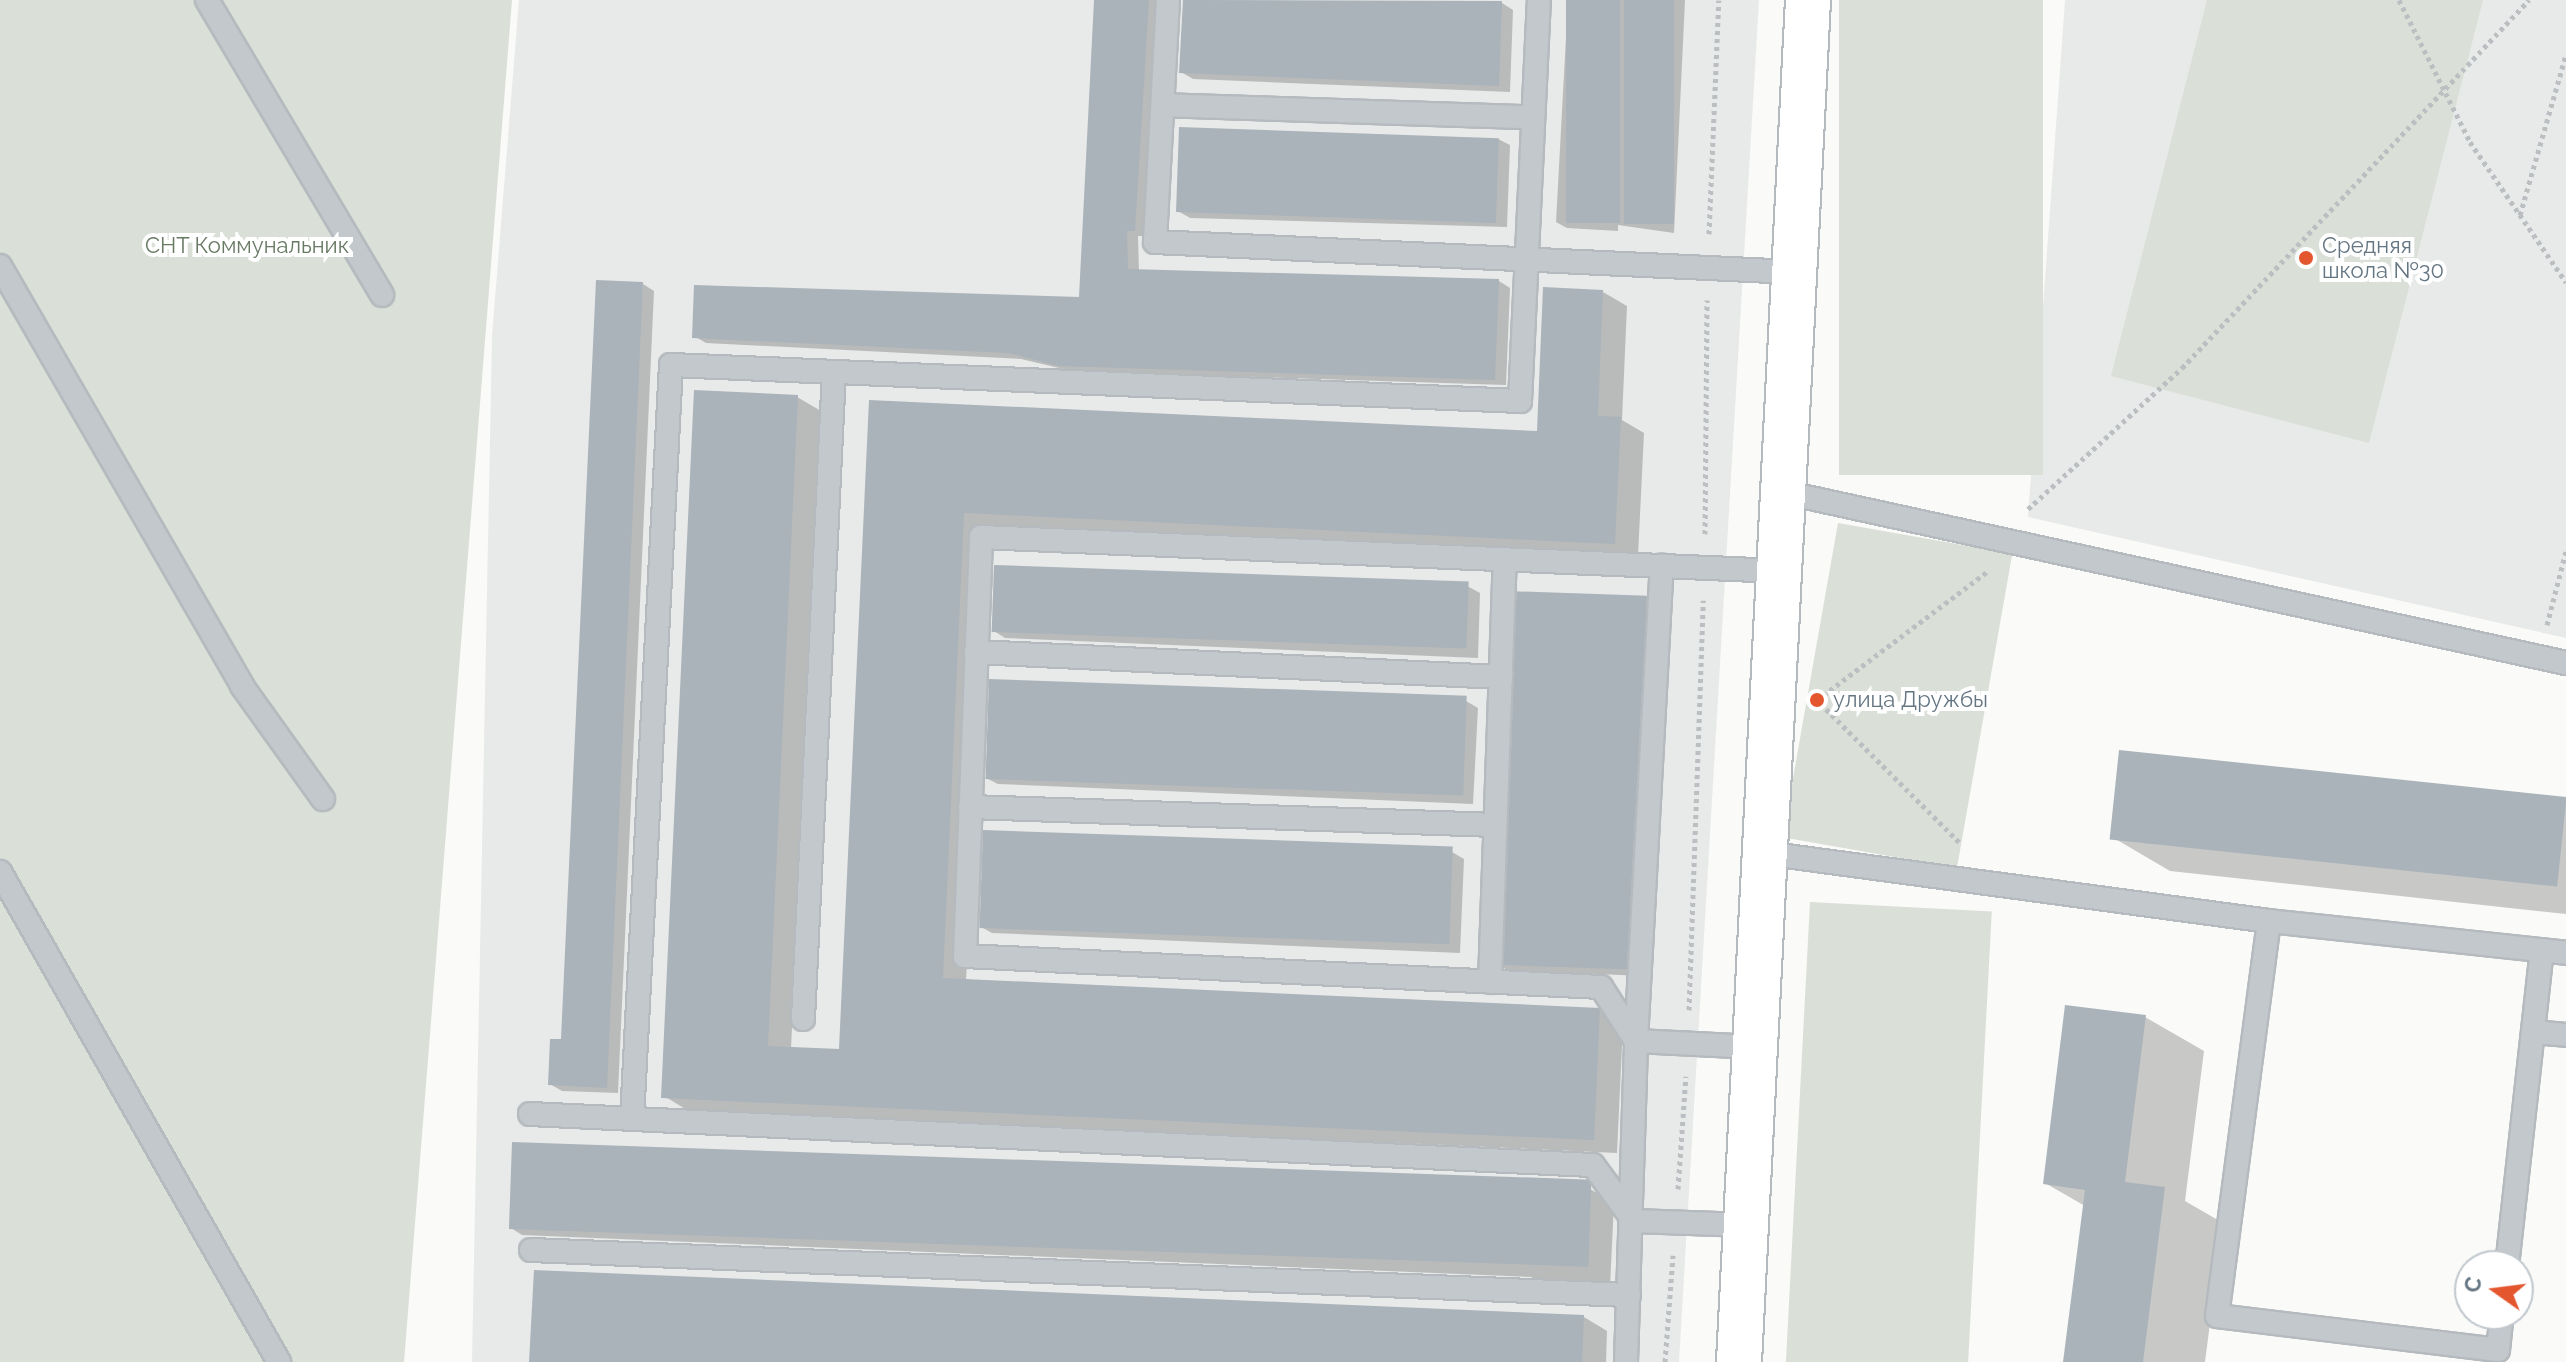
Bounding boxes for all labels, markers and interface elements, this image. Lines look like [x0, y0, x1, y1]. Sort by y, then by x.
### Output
place label: Средняя школа №30 [2322, 232, 2444, 284]
park label: СНТ Коммунальник [145, 233, 349, 259]
marker: Средняя школа №30 [2297, 249, 2315, 267]
place label: улица Дружбы [1833, 687, 1988, 713]
marker: улица Дружбы [1808, 691, 1826, 709]
north arrow [2454, 1250, 2534, 1330]
text: С [2458, 1274, 2487, 1295]

